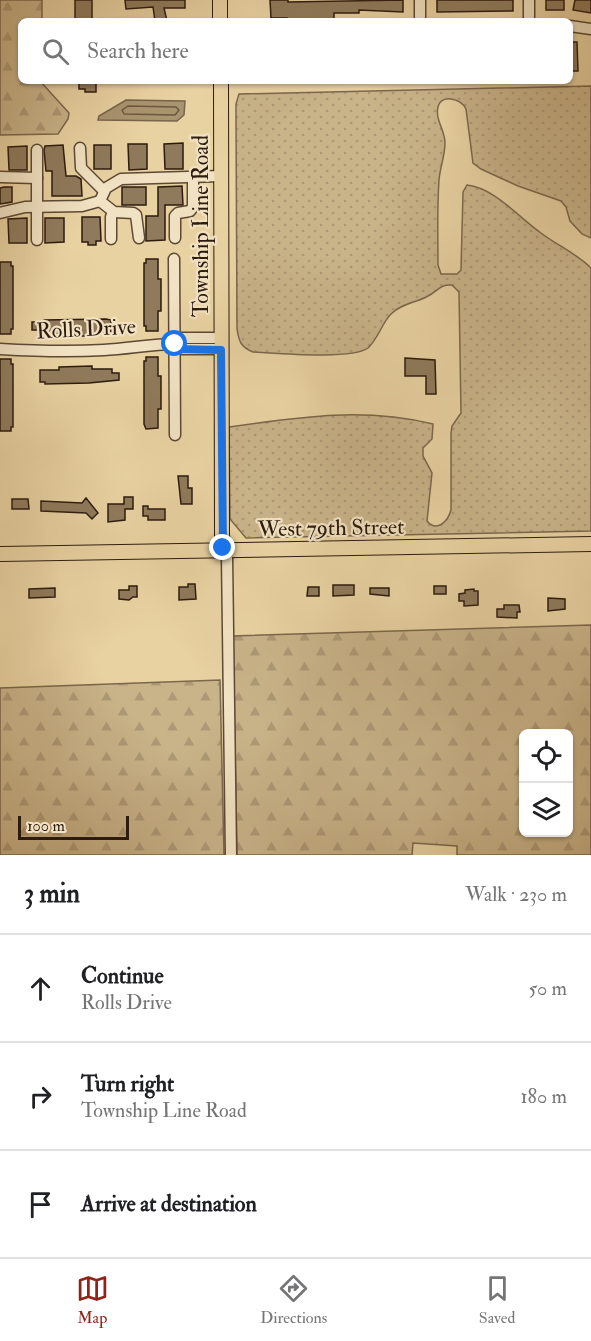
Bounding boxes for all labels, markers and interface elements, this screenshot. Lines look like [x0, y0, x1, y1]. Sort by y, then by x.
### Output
search box [18, 18, 573, 84]
icon: search [39, 35, 72, 68]
text: Search here [87, 37, 189, 65]
street label: Township Line Road [187, 135, 216, 317]
street label: Rolls Drive [35, 312, 137, 346]
route start [161, 330, 187, 356]
street label: West 79th Street [256, 513, 405, 543]
route end [209, 534, 235, 560]
map controls [519, 729, 573, 837]
button: locate [519, 729, 573, 783]
button: layers [519, 783, 573, 837]
scale bar [18, 813, 129, 840]
text: 100 m [27, 816, 65, 836]
text: 3 min [24, 878, 80, 910]
text: Walk · 230 m [465, 882, 567, 907]
text: Continue [81, 962, 164, 990]
icon: ahead [24, 972, 57, 1005]
text: 50 m [528, 976, 567, 1001]
text: Rolls Drive [81, 990, 172, 1015]
text: Turn right [81, 1070, 174, 1098]
icon: right [24, 1080, 57, 1113]
text: 180 m [520, 1084, 567, 1109]
text: Township Line Road [81, 1098, 247, 1123]
icon: arrive [24, 1188, 57, 1221]
text: Arrive at destination [81, 1190, 257, 1218]
tab: Map [76, 1272, 109, 1328]
tab: Directions [260, 1272, 327, 1328]
tab: Saved [479, 1272, 515, 1328]

